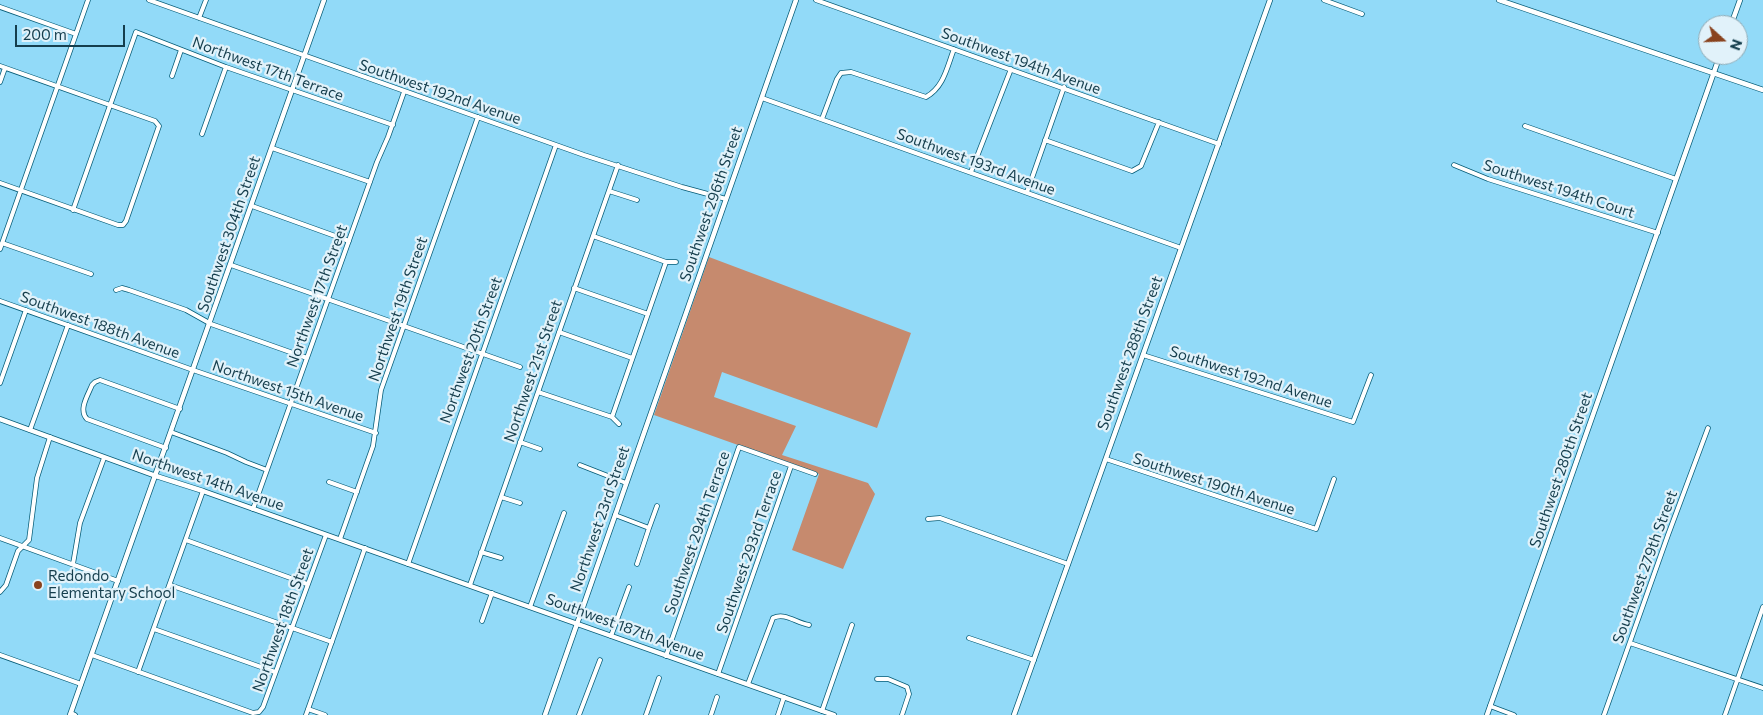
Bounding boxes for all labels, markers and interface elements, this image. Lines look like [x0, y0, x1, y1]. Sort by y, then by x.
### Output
scale bar [18, 15, 128, 47]
north arrow [1698, 15, 1748, 65]
street label: Southwest 194th Avenue [939, 24, 1103, 98]
text: 200 m [23, 25, 67, 43]
street label: Northwest 17th Terrace [190, 33, 346, 105]
text: N [1727, 37, 1746, 53]
street label: Southwest 192nd Avenue [357, 56, 523, 128]
street label: Southwest 296th Street [676, 124, 746, 284]
street label: Southwest 193rd Avenue [894, 125, 1058, 199]
street label: Southwest 304th Street [194, 154, 264, 314]
street label: Southwest 194th Court [1481, 156, 1637, 222]
street label: Northwest 17th Street [283, 222, 351, 370]
street label: Northwest 19th Street [365, 234, 431, 384]
street label: Southwest 288th Street [1094, 273, 1166, 433]
street label: Northwest 20th Street [436, 274, 506, 426]
street label: Southwest 188th Avenue [18, 288, 182, 362]
street label: Northwest 21st Street [500, 298, 566, 444]
street label: Southwest 192nd Avenue [1167, 342, 1335, 412]
street label: Northwest 15th Avenue [210, 357, 366, 425]
street label: Southwest 280th Street [1526, 390, 1596, 550]
street label: Northwest 23rd Street [567, 444, 633, 594]
street label: Northwest 14th Avenue [130, 446, 286, 514]
street label: Southwest 294th Terrace [661, 449, 733, 617]
street label: Southwest 190th Avenue [1131, 449, 1297, 519]
street label: Southwest 293rd Terrace [713, 468, 785, 636]
street label: Southwest 279th Street [1609, 488, 1681, 646]
street label: Northwest 18th Street [249, 546, 317, 694]
place label: Redondo Elementary School [48, 567, 175, 602]
marker: Redondo Elementary School [32, 579, 44, 591]
street label: Southwest 187th Avenue [543, 590, 707, 664]

